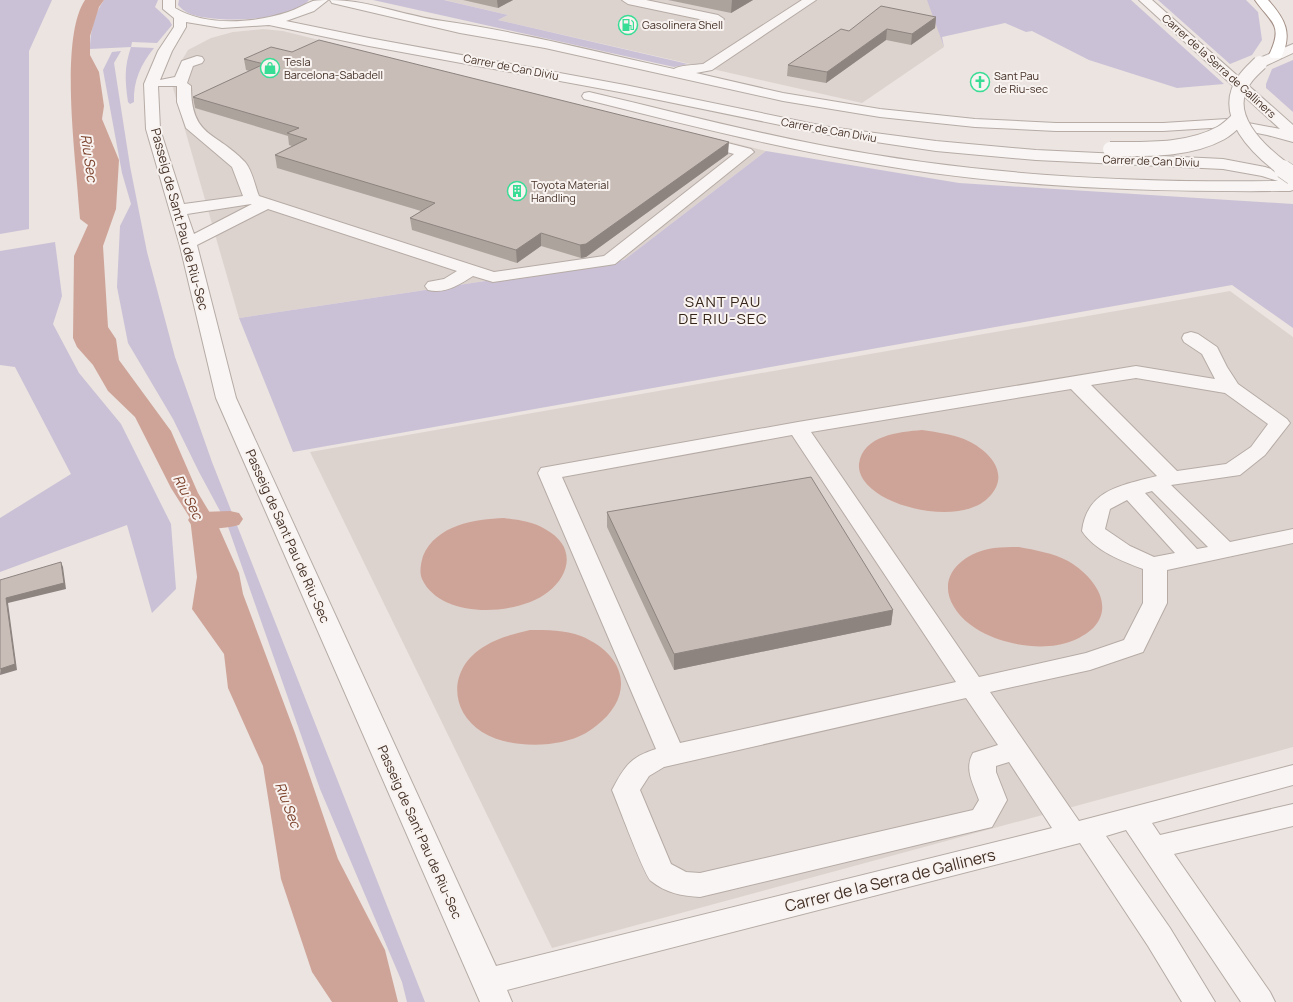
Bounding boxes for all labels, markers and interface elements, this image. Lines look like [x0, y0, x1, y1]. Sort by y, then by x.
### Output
street label: Carrer de la Serra de Galliners [1159, 10, 1280, 121]
fuel station icon: Gasolinera Shell [617, 14, 639, 36]
place label: Gasolinera Shell [642, 17, 723, 32]
street label: Carrer de Can Diviu [462, 50, 560, 83]
place label: Tesla Barcelona-Sabadell [284, 54, 383, 82]
shop icon: Tesla Barcelona-Sabadell [259, 57, 281, 79]
place label: Sant Pau de Riu-sec [994, 68, 1048, 96]
church icon: Sant Pau de Riu-sec [969, 71, 991, 93]
street label: Carrer de Can Diviu [780, 114, 878, 145]
street label: Passeig de Sant Pau de Riu-Sec [147, 126, 213, 312]
water label: Riu Sec [77, 133, 102, 184]
street label: Carrer de Can Diviu [1102, 151, 1200, 170]
place label: Toyota Material Handling [531, 177, 609, 205]
building icon: Toyota Material Handling [506, 180, 528, 202]
district label: SANT PAU DE RIU-SEC [678, 291, 768, 329]
street label: Passeig de Sant Pau de Riu-Sec [241, 446, 335, 626]
water label: Riu Sec [169, 471, 208, 523]
street label: Passeig de Sant Pau de Riu-Sec [373, 742, 467, 922]
water label: Riu Sec [271, 779, 306, 832]
street label: Carrer de la Serra de Galliners [782, 843, 998, 917]

